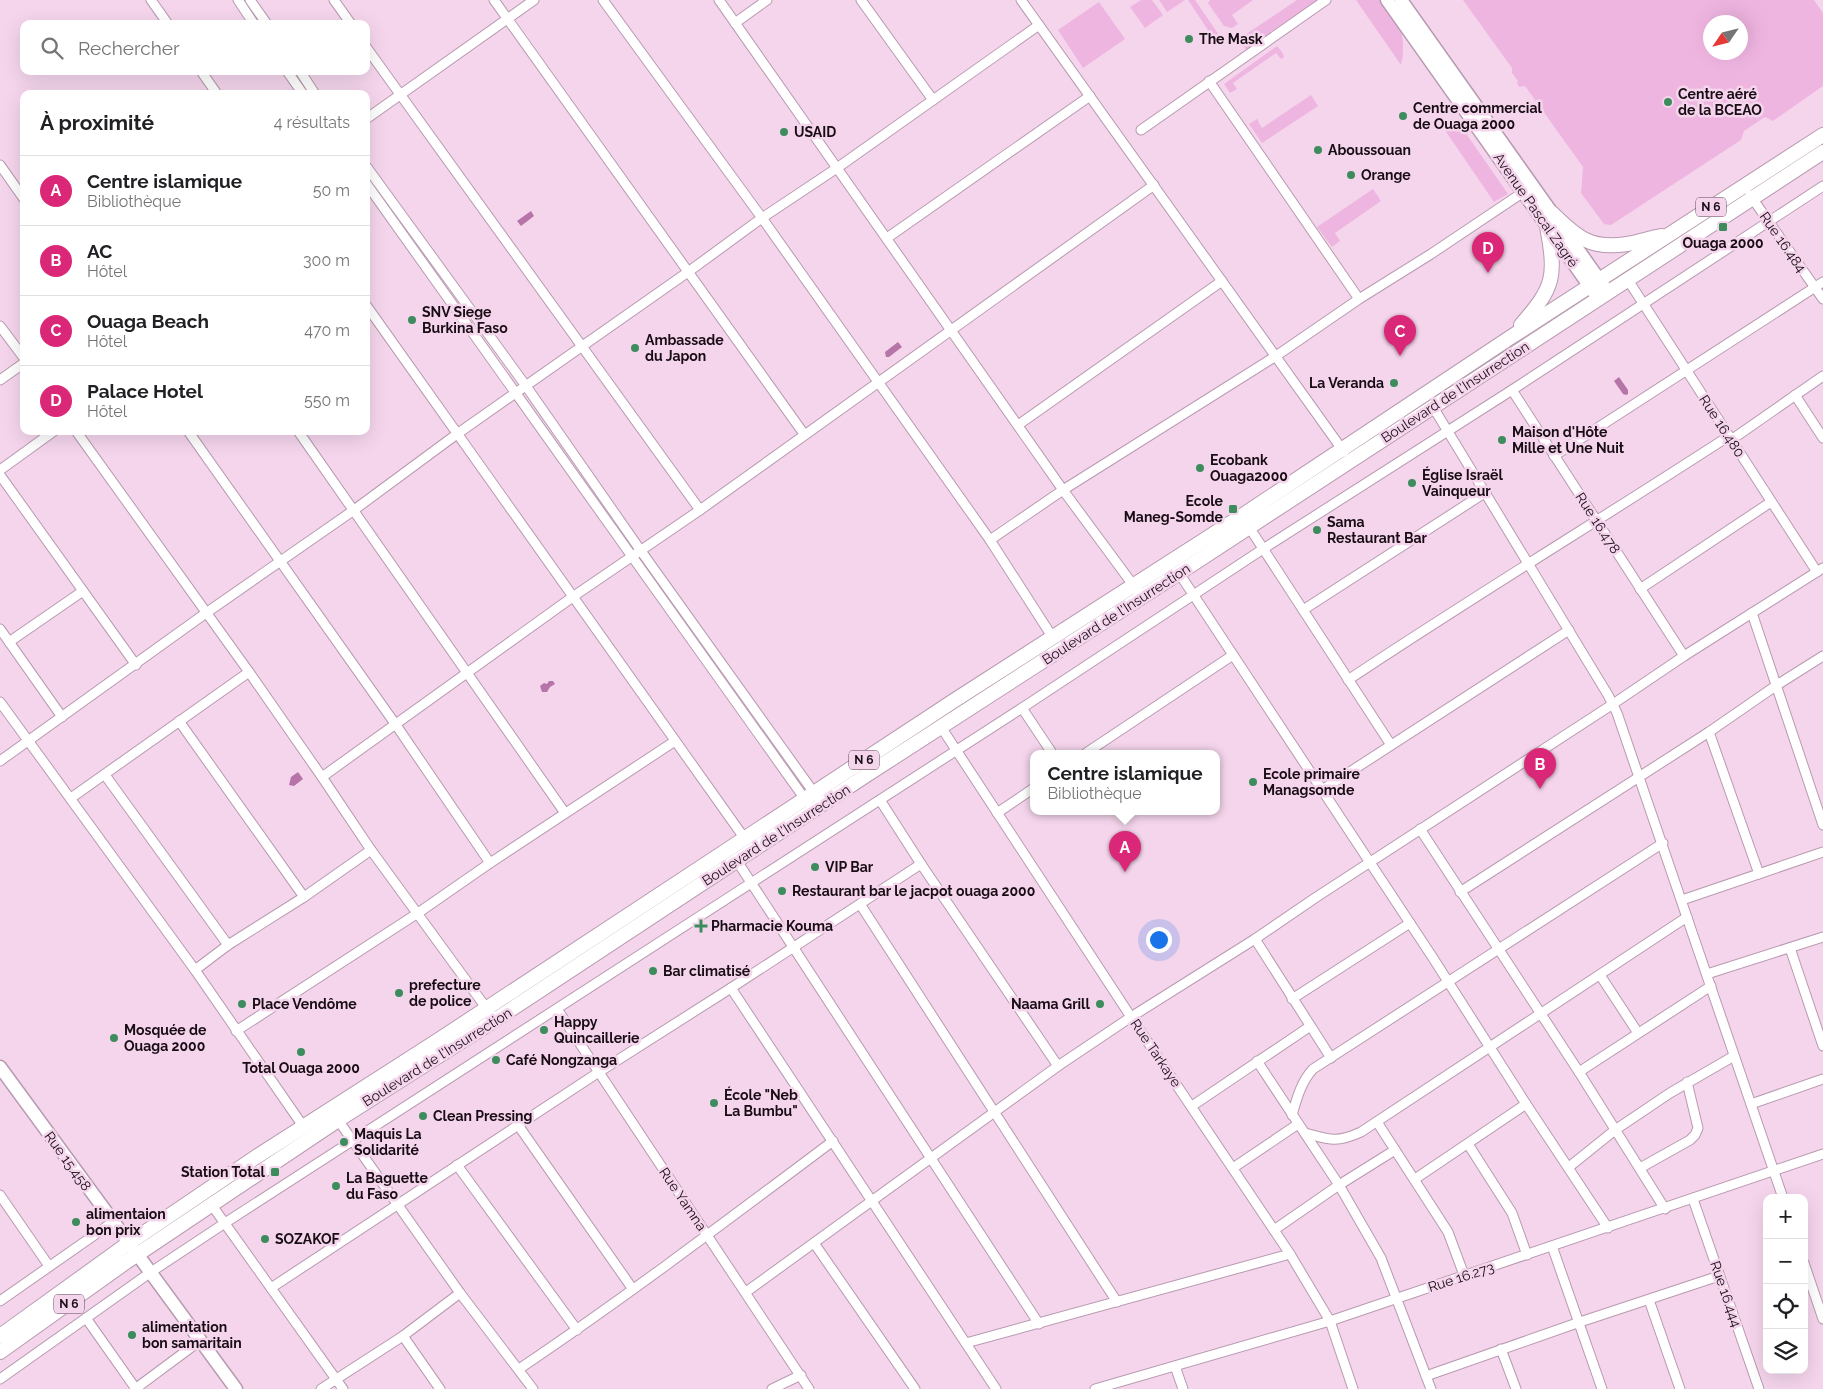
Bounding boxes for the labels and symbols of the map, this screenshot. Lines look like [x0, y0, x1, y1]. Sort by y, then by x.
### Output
north arrow [1703, 15, 1748, 60]
place label: The Mask [1199, 31, 1263, 47]
marker: The Mask [1183, 33, 1195, 45]
place label: Centre aéré de la BCEAO [1678, 86, 1762, 118]
marker: Centre aéré de la BCEAO [1662, 96, 1674, 108]
place label: Centre commercial de Ouaga 2000 [1413, 100, 1542, 132]
marker: Centre commercial de Ouaga 2000 [1397, 110, 1409, 122]
place label: USAID [794, 124, 836, 140]
marker: USAID [778, 126, 790, 138]
place label: Aboussouan [1328, 142, 1411, 158]
marker: Aboussouan [1312, 144, 1324, 156]
street label: Avenue Pascal Zagré [1490, 150, 1582, 270]
place label: Orange [1361, 167, 1411, 183]
marker: Orange [1345, 169, 1357, 181]
road number: N 6 [1696, 198, 1726, 216]
street label: Rue 16.484 [1756, 209, 1810, 275]
marker: Ouaga 2000 [1717, 221, 1729, 233]
pin: D [1472, 232, 1504, 273]
place label: Ouaga 2000 [1682, 235, 1764, 251]
place label: SNV Siege Burkina Faso [422, 304, 508, 336]
marker: SNV Siege Burkina Faso [406, 314, 418, 326]
pin: C [1384, 315, 1416, 356]
place label: Ambassade du Japon [645, 332, 724, 364]
street label: Boulevard de l'Insurrection [1378, 338, 1532, 446]
marker: Ambassade du Japon [629, 342, 641, 354]
place label: La Veranda [1309, 375, 1384, 391]
marker: La Veranda [1388, 377, 1400, 389]
street label: Rue 16.480 [1696, 392, 1748, 460]
place label: Maison d'Hôte Mille et Une Nuit [1512, 424, 1625, 456]
marker: Maison d'Hôte Mille et Une Nuit [1496, 434, 1508, 446]
place label: Ecobank Ouaga2000 [1210, 452, 1288, 484]
marker: Ecobank Ouaga2000 [1194, 462, 1206, 474]
place label: Église Israël Vainqueur [1422, 466, 1503, 499]
marker: Église Israël Vainqueur [1406, 477, 1418, 489]
street label: Rue 16.478 [1572, 489, 1624, 557]
place label: Ecole Maneg-Somde [1124, 493, 1224, 525]
marker: Ecole Maneg-Somde [1227, 503, 1239, 515]
place label: Sama Restaurant Bar [1327, 514, 1428, 546]
marker: Sama Restaurant Bar [1311, 524, 1323, 536]
street label: Boulevard de l'Insurrection [1039, 560, 1193, 668]
pin: B [1524, 748, 1556, 789]
road number: N 6 [849, 750, 879, 770]
place label: Ecole primaire Managsomde [1263, 766, 1361, 798]
marker: Ecole primaire Managsomde [1247, 776, 1259, 788]
street label: Boulevard de l'Insurrection [699, 781, 853, 889]
pin: A [1109, 831, 1141, 872]
place label: VIP Bar [825, 859, 874, 875]
marker: VIP Bar [809, 861, 821, 873]
place label: Restaurant bar le jacpot ouaga 2000 [792, 883, 1035, 899]
marker: Restaurant bar le jacpot ouaga 2000 [776, 885, 788, 897]
place label: Pharmacie Kouma [711, 918, 833, 934]
marker: Pharmacie Kouma [695, 920, 707, 932]
your location [1146, 927, 1172, 953]
place label: Bar climatisé [663, 963, 751, 979]
marker: Bar climatisé [647, 965, 659, 977]
place label: prefecture de police [409, 977, 481, 1009]
marker: prefecture de police [393, 987, 405, 999]
place label: Place Vendôme [252, 996, 357, 1012]
place label: Naama Grill [1011, 996, 1091, 1012]
marker: Place Vendôme [236, 998, 248, 1010]
marker: Naama Grill [1094, 998, 1106, 1010]
street label: Boulevard de l'Insurrection [359, 1004, 515, 1110]
place label: Happy Quincaillerie [554, 1014, 640, 1046]
street label: Rue Tarkaye [1127, 1016, 1185, 1090]
place label: Mosquée de Ouaga 2000 [124, 1022, 207, 1054]
marker: Happy Quincaillerie [538, 1024, 550, 1036]
marker: Mosquée de Ouaga 2000 [108, 1032, 120, 1044]
marker: Total Ouaga 2000 [295, 1046, 307, 1058]
place label: Café Nongzanga [506, 1052, 617, 1068]
marker: Café Nongzanga [490, 1054, 502, 1066]
place label: Total Ouaga 2000 [242, 1060, 360, 1076]
place label: École "Neb La Bumbu" [724, 1086, 798, 1119]
marker: École "Neb La Bumbu" [708, 1097, 720, 1109]
place label: Clean Pressing [433, 1108, 533, 1124]
marker: Clean Pressing [417, 1110, 429, 1122]
place label: Maquis La Solidarité [354, 1126, 422, 1158]
street label: Rue 15.458 [41, 1128, 95, 1194]
marker: Maquis La Solidarité [338, 1136, 350, 1148]
place label: Station Total [181, 1164, 266, 1180]
street label: Rue Yamna [656, 1164, 710, 1234]
marker: Station Total [269, 1166, 281, 1178]
place label: La Baguette du Faso [346, 1170, 429, 1202]
marker: La Baguette du Faso [330, 1180, 342, 1192]
place label: alimentaion bon prix [86, 1206, 166, 1238]
marker: alimentaion bon prix [70, 1216, 82, 1228]
place label: SOZAKOF [275, 1231, 340, 1247]
marker: SOZAKOF [259, 1233, 271, 1245]
street label: Rue 16.273 [1426, 1259, 1496, 1295]
street label: Rue 16.444 [1707, 1259, 1745, 1330]
road number: N 6 [54, 1295, 84, 1314]
place label: alimentation bon samaritain [142, 1319, 242, 1351]
marker: alimentation bon samaritain [126, 1329, 138, 1341]

